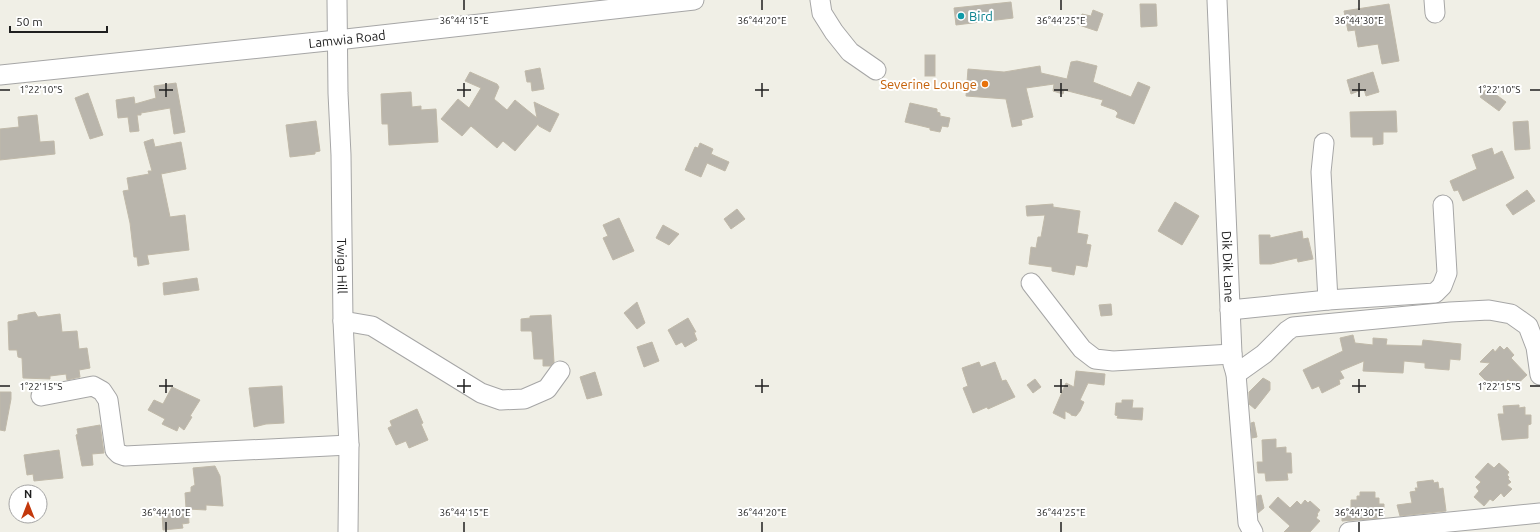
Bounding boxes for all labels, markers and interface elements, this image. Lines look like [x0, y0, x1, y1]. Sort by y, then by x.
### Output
scale bar [10, 8, 107, 34]
place label: Bird [969, 9, 993, 23]
marker: Bird [956, 11, 966, 21]
text: 50 m [16, 15, 43, 28]
text: 36°44'15"E [439, 15, 489, 26]
text: 36°44'20"E [737, 15, 787, 26]
text: 36°44'25"E [1036, 15, 1086, 26]
text: 36°44'30"E [1334, 15, 1384, 26]
street label: Lamwia Road [308, 28, 386, 50]
place label: Severine Lounge [880, 77, 977, 91]
marker: Severine Lounge [980, 79, 990, 89]
text: 1°22'10"S [19, 84, 63, 95]
text: 1°22'10"S [1477, 84, 1521, 95]
street label: Dik Dik Lane [1220, 231, 1237, 303]
street label: Twiga Hill [335, 238, 350, 294]
text: 1°22'15"S [19, 381, 63, 392]
text: 1°22'15"S [1477, 381, 1521, 392]
north arrow [8, 484, 48, 524]
text: N [24, 488, 32, 500]
text: 36°44'10"E [141, 507, 191, 518]
text: 36°44'15"E [439, 507, 489, 518]
text: 36°44'20"E [737, 507, 787, 518]
text: 36°44'25"E [1036, 507, 1086, 518]
text: 36°44'30"E [1334, 507, 1384, 518]

